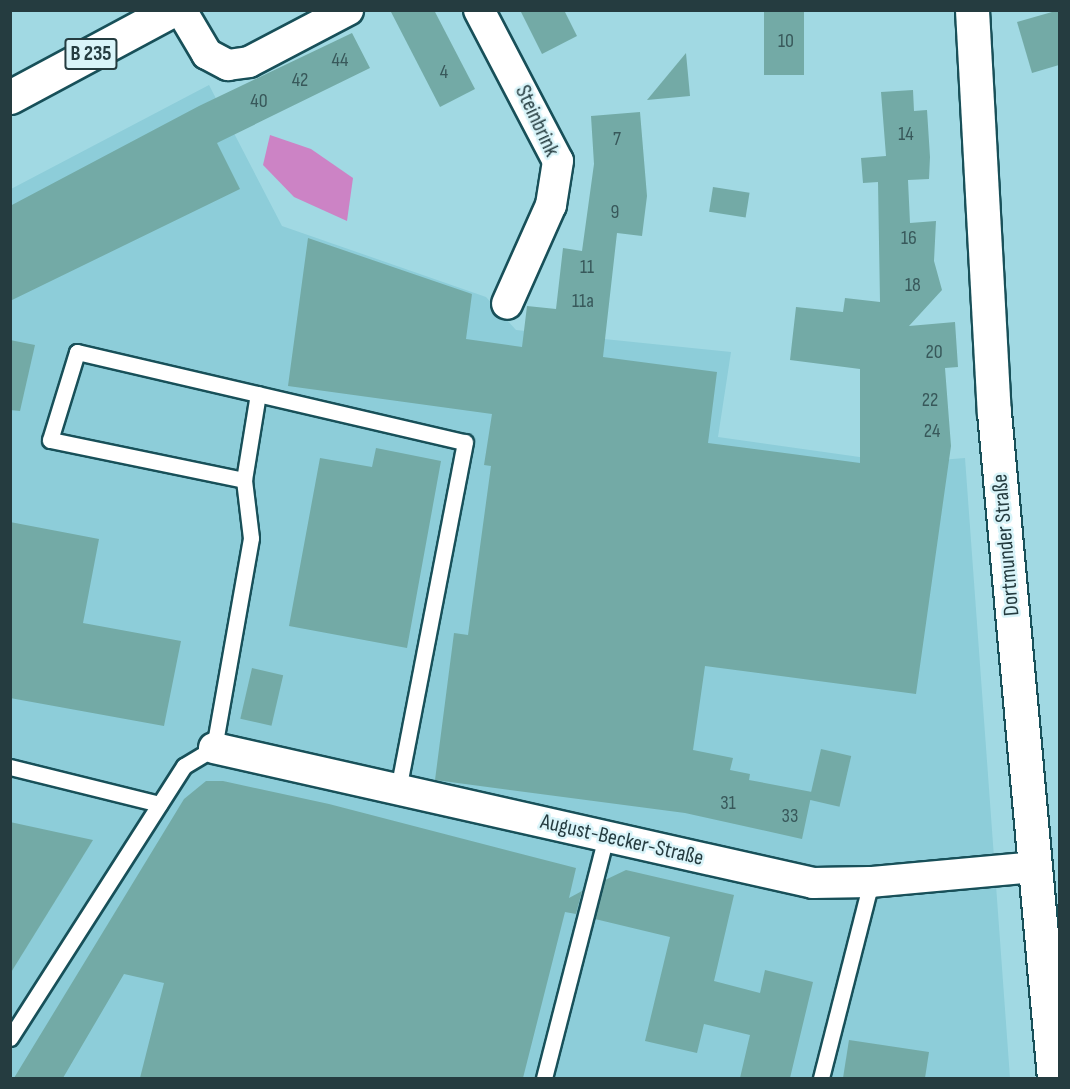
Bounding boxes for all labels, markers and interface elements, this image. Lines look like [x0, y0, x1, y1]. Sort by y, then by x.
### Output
house number: 10 [778, 29, 794, 53]
road number: B 235 [64, 36, 118, 72]
house number: 44 [332, 48, 348, 72]
house number: 4 [440, 60, 448, 84]
house number: 42 [292, 68, 308, 92]
street label: Steinbrink [509, 81, 565, 161]
house number: 40 [250, 89, 268, 113]
house number: 14 [898, 122, 914, 146]
house number: 7 [613, 127, 621, 151]
house number: 9 [611, 200, 619, 224]
house number: 16 [901, 226, 917, 250]
house number: 11 [580, 255, 594, 279]
house number: 18 [905, 273, 921, 297]
house number: 11a [572, 289, 594, 313]
house number: 20 [925, 340, 943, 364]
house number: 22 [922, 388, 938, 412]
house number: 24 [924, 419, 940, 443]
street label: Dortmunder Straße [987, 473, 1025, 617]
house number: 31 [720, 791, 736, 815]
house number: 33 [782, 804, 798, 828]
street label: August-Becker-Straße [538, 808, 706, 872]

